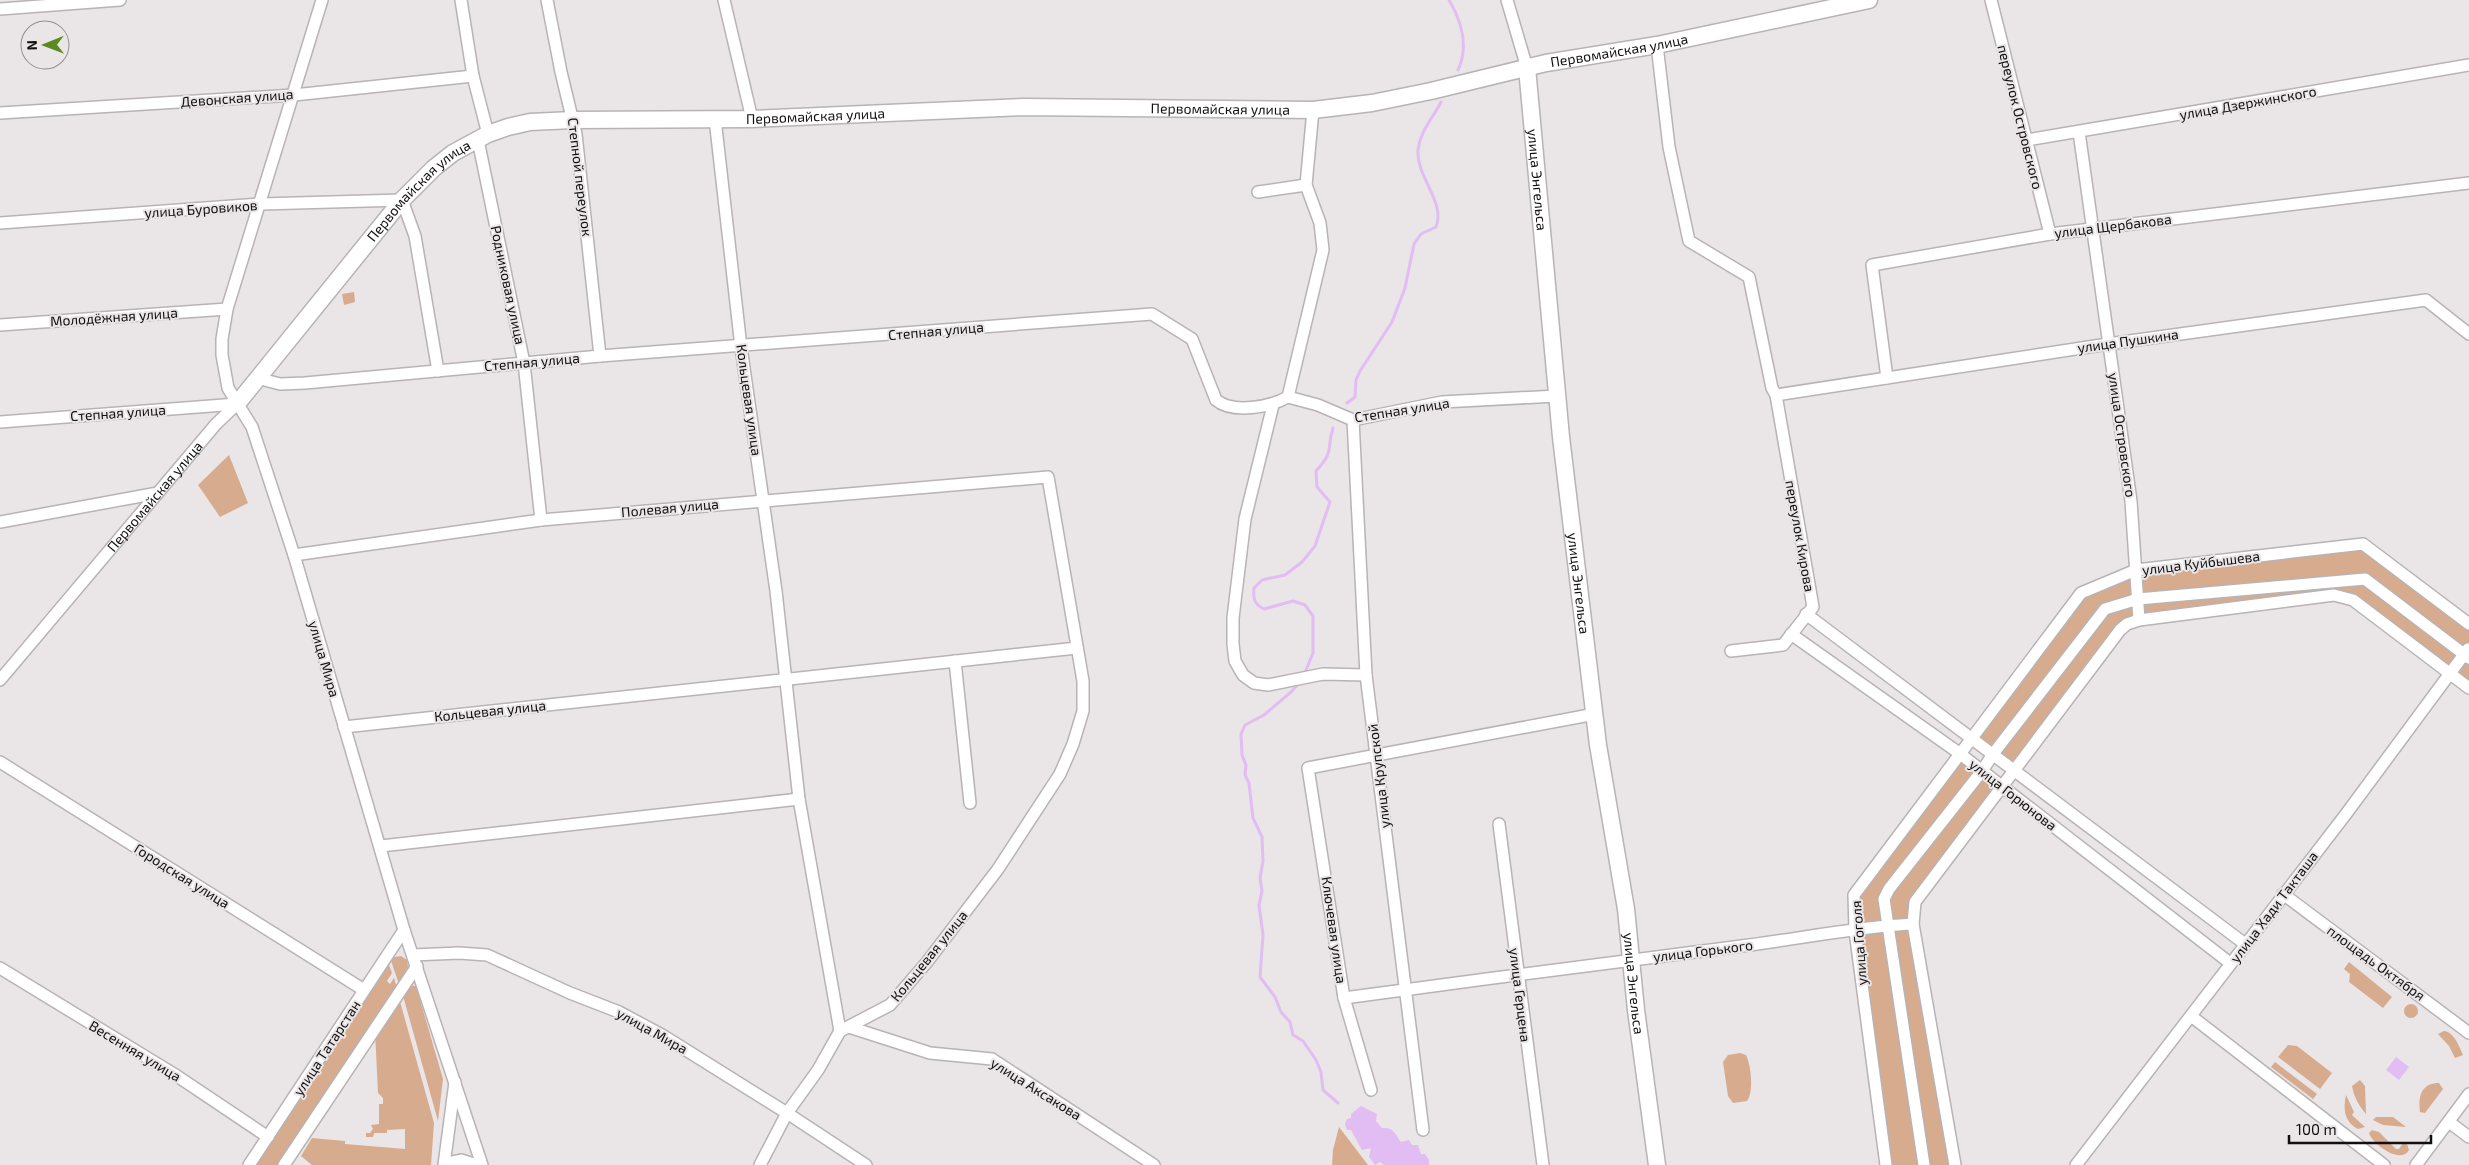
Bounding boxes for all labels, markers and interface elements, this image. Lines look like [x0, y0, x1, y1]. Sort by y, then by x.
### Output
north arrow [20, 20, 70, 70]
street label: Первомайская улица [1549, 30, 1689, 70]
text: N [23, 40, 40, 50]
street label: переулок Островского [1994, 43, 2047, 191]
street label: улица Дзержинского [2178, 82, 2318, 123]
street label: Девонская улица [180, 85, 294, 110]
street label: Первомайская улица [1151, 99, 1290, 118]
street label: Первомайская улица [746, 104, 885, 127]
street label: Степной переулок [565, 117, 596, 238]
street label: улица Энгельса [1525, 128, 1551, 231]
street label: Первомайская улица [363, 136, 473, 245]
street label: улица Буровиков [144, 196, 258, 221]
street label: улица Щербакова [2053, 210, 2173, 241]
street label: Родниковая улица [488, 224, 529, 346]
street label: Молодёжная улица [49, 304, 179, 329]
street label: Степная улица [887, 318, 985, 343]
street label: улица Пушкина [2076, 325, 2180, 356]
street label: Кольцевая улица [733, 343, 766, 457]
street label: Степная улица [483, 349, 581, 374]
street label: улица Островского [2105, 371, 2140, 498]
street label: Степная улица [1353, 394, 1451, 425]
street label: Степная улица [69, 401, 166, 424]
street label: Первомайская улица [103, 438, 206, 555]
street label: переулок Кирова [1782, 479, 1819, 593]
street label: Полевая улица [620, 495, 720, 520]
street label: улица Энгельса [1565, 532, 1594, 635]
street label: улица Куйбышева [2141, 547, 2261, 578]
street label: улица Мира [305, 619, 343, 699]
street label: Кольцевая улица [433, 696, 547, 725]
street label: улица Крупской [1364, 723, 1393, 829]
street label: улица Горюнова [1966, 755, 2060, 834]
street label: Городская улица [131, 839, 233, 912]
street label: улица Хади Такташа [2226, 848, 2321, 966]
street label: Ключевая улица [1319, 875, 1350, 984]
street label: улица Гоголя [1847, 900, 1870, 986]
street label: Кольцевая улица [887, 907, 971, 1005]
street label: площадь Октября [2324, 921, 2429, 1004]
street label: улица Энгельса [1620, 932, 1648, 1035]
street label: улица Горького [1652, 936, 1754, 965]
street label: улица Герцена [1506, 947, 1535, 1043]
street label: улица Татарстан [289, 997, 364, 1099]
street label: улица Мира [614, 1004, 691, 1057]
street label: Весенняя улица [86, 1016, 184, 1085]
street label: улица Аксакова [988, 1054, 1085, 1123]
scale bar [2289, 1112, 2432, 1144]
text: 100 m [2296, 1120, 2337, 1138]

